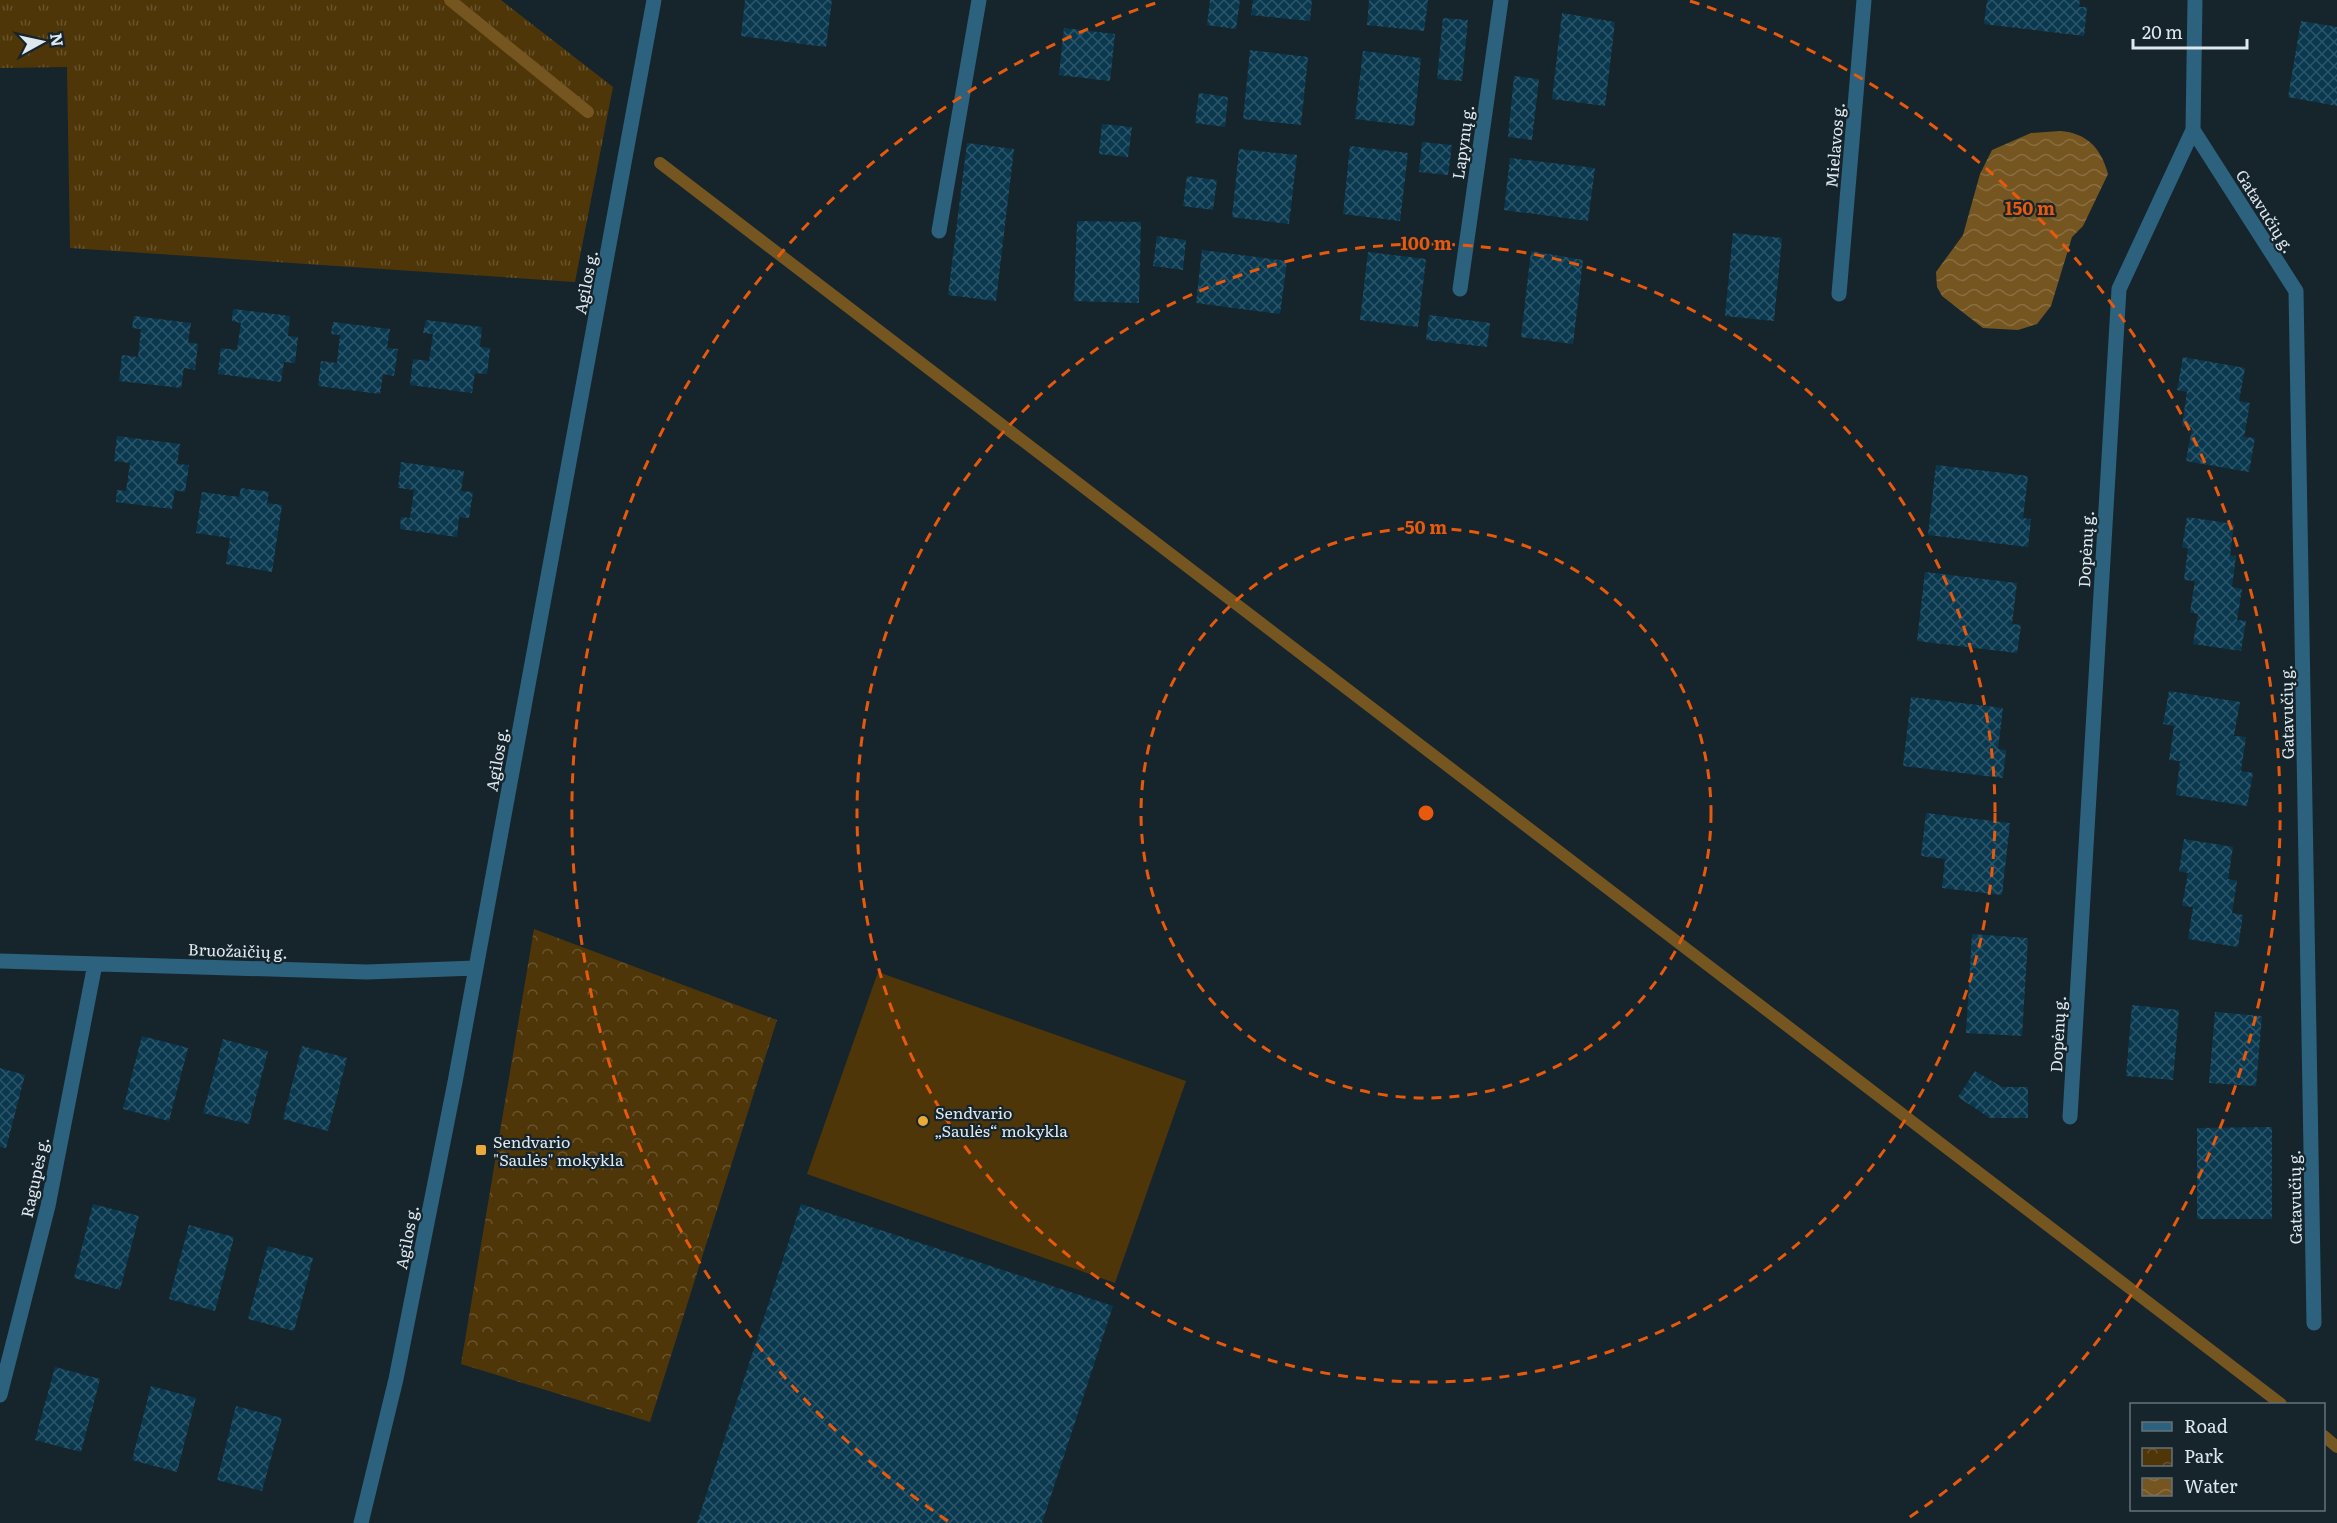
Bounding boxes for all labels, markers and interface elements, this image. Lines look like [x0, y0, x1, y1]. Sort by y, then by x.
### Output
north arrow [12, 12, 72, 72]
scale bar [2133, 12, 2247, 50]
text: 20 m [2142, 18, 2183, 45]
text: N [45, 31, 71, 48]
street label: Mielavos g. [1818, 101, 1850, 189]
street label: Lapynų g. [1445, 103, 1479, 181]
street label: Gatavučių g. [2231, 164, 2301, 258]
text: 150 m [2005, 194, 2055, 221]
text: 100 m [1400, 229, 1452, 256]
street label: Agilos g. [567, 248, 603, 316]
street label: Dopėnų g. [2071, 510, 2099, 588]
text: 50 m [1405, 513, 1447, 540]
street label: Gatavučių g. [2273, 664, 2299, 760]
street label: Agilos g. [479, 725, 513, 793]
centre of rings [1416, 803, 1436, 823]
street label: Bruožaičių g. [188, 936, 288, 964]
street label: Dopėnų g. [2043, 995, 2071, 1073]
place label: Sendvario „Saulės“ mokykla [935, 1100, 1068, 1142]
marker: Sendvario „Saulės“ mokykla [916, 1114, 930, 1128]
place label: Sendvario "Saulės" mokykla [493, 1129, 624, 1171]
street label: Ragupės g. [14, 1135, 54, 1219]
marker: Sendvario "Saulės" mokykla [474, 1143, 488, 1157]
street label: Gatavučių g. [2281, 1149, 2307, 1245]
street label: Agilos g. [388, 1203, 424, 1271]
legend [2130, 1403, 2325, 1511]
text: Road [2184, 1412, 2228, 1439]
text: Park [2184, 1442, 2225, 1469]
text: Water [2184, 1472, 2238, 1499]

